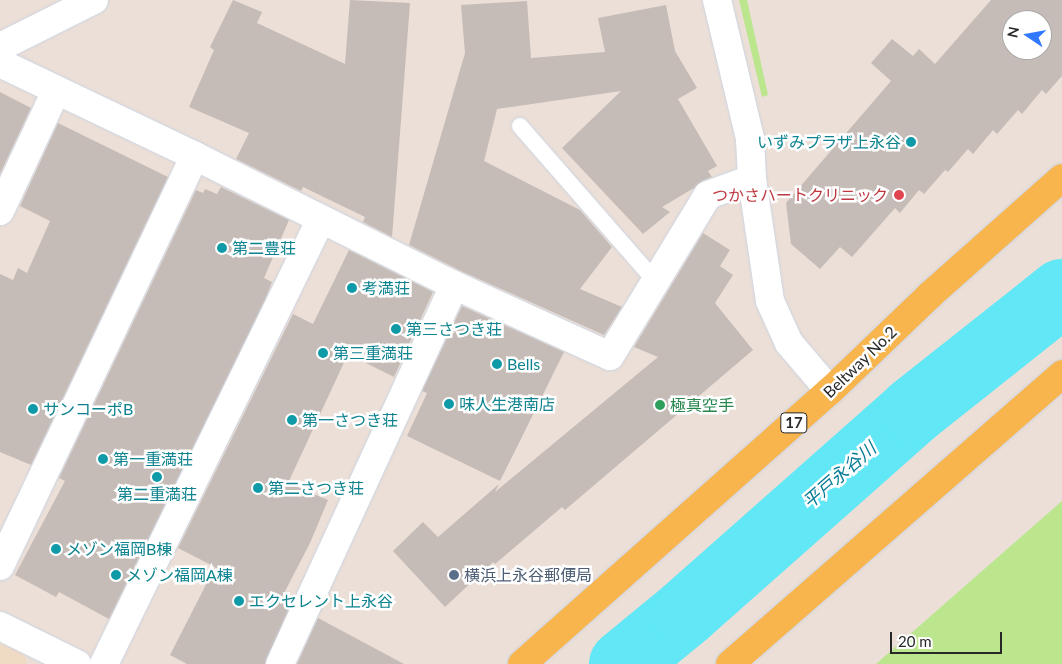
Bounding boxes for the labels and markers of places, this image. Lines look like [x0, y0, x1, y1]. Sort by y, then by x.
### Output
place label: いずみプラザ上永谷 [757, 132, 901, 152]
marker: いずみプラザ上永谷 [905, 136, 917, 148]
place label: つかさハートクリニック [712, 185, 888, 205]
marker: つかさハートクリニック [892, 188, 906, 202]
place label: 第二豊荘 [232, 238, 296, 258]
marker: 第二豊荘 [216, 242, 228, 254]
place label: 考満荘 [362, 278, 410, 298]
marker: 考満荘 [346, 282, 358, 294]
place label: 第三さつき荘 [406, 319, 502, 339]
marker: 第三さつき荘 [390, 323, 402, 335]
place label: 第三重満荘 [333, 343, 413, 363]
marker: 第三重満荘 [317, 347, 329, 359]
place label: Bells [507, 354, 540, 374]
marker: Bells [491, 358, 503, 370]
place label: 味人生港南店 [459, 394, 555, 414]
place label: 極真空手 [670, 395, 734, 415]
marker: 味人生港南店 [443, 398, 455, 410]
place label: サンコーポB [43, 399, 133, 419]
marker: 極真空手 [654, 399, 666, 411]
marker: サンコーポB [27, 403, 39, 415]
place label: 第一さつき荘 [302, 410, 398, 430]
marker: 第一さつき荘 [286, 414, 298, 426]
place label: 第一重満荘 [113, 449, 193, 469]
marker: 第一重満荘 [97, 453, 109, 465]
marker: 第二重満荘 [151, 471, 163, 483]
place label: 第二さつき荘 [268, 478, 364, 498]
marker: 第二さつき荘 [252, 482, 264, 494]
place label: 第二重満荘 [117, 484, 197, 504]
place label: メゾン福岡B棟 [66, 539, 172, 559]
marker: メゾン福岡B棟 [50, 543, 62, 555]
place label: メゾン福岡A棟 [126, 565, 233, 585]
place label: 横浜上永谷郵便局 [464, 565, 592, 585]
marker: メゾン福岡A棟 [110, 569, 122, 581]
marker: 横浜上永谷郵便局 [448, 569, 460, 581]
place label: エクセレント上永谷 [249, 591, 393, 611]
marker: エクセレント上永谷 [233, 595, 245, 607]

